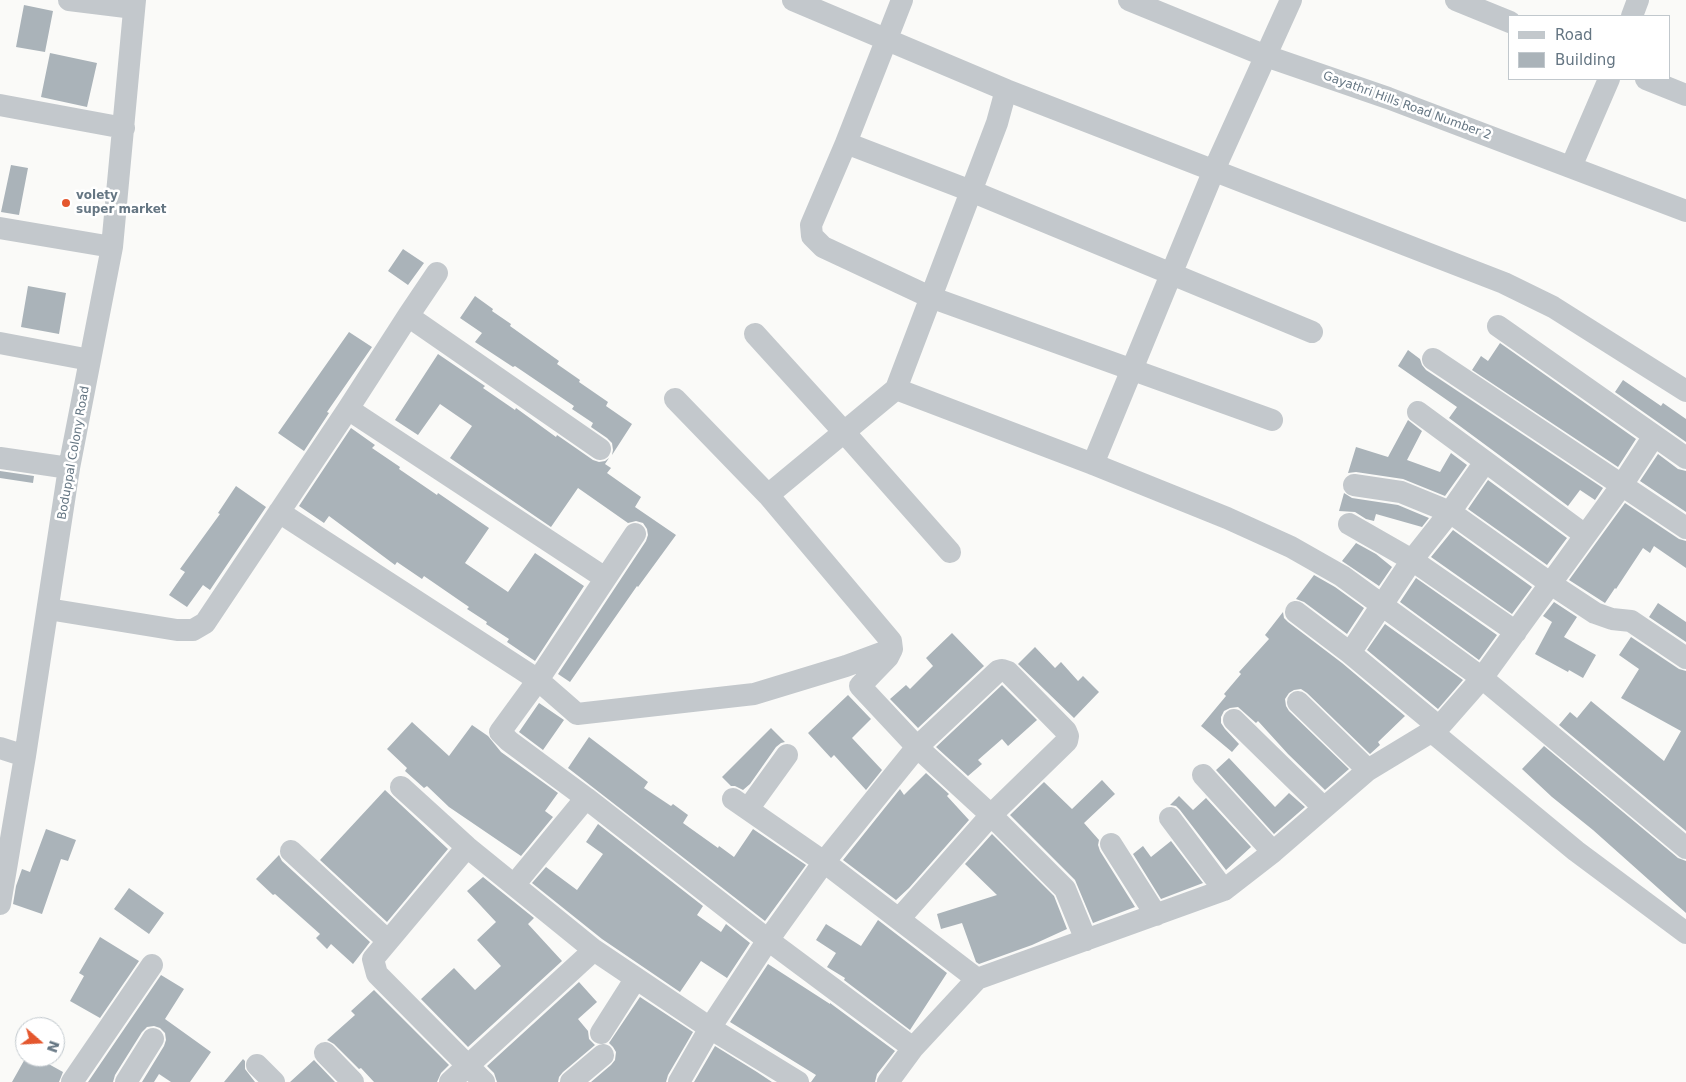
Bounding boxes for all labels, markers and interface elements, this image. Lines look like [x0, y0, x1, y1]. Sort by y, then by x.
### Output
legend [1508, 15, 1671, 80]
text: Road [1555, 26, 1593, 44]
text: Building [1555, 51, 1616, 69]
street label: Gayathri Hills Road Number 2 [1321, 69, 1493, 143]
place label: volety super market [76, 189, 167, 217]
marker: volety super market [60, 197, 72, 209]
street label: Boduppal Colony Road [55, 385, 93, 521]
north arrow [15, 1017, 65, 1067]
text: N [44, 1038, 63, 1055]

